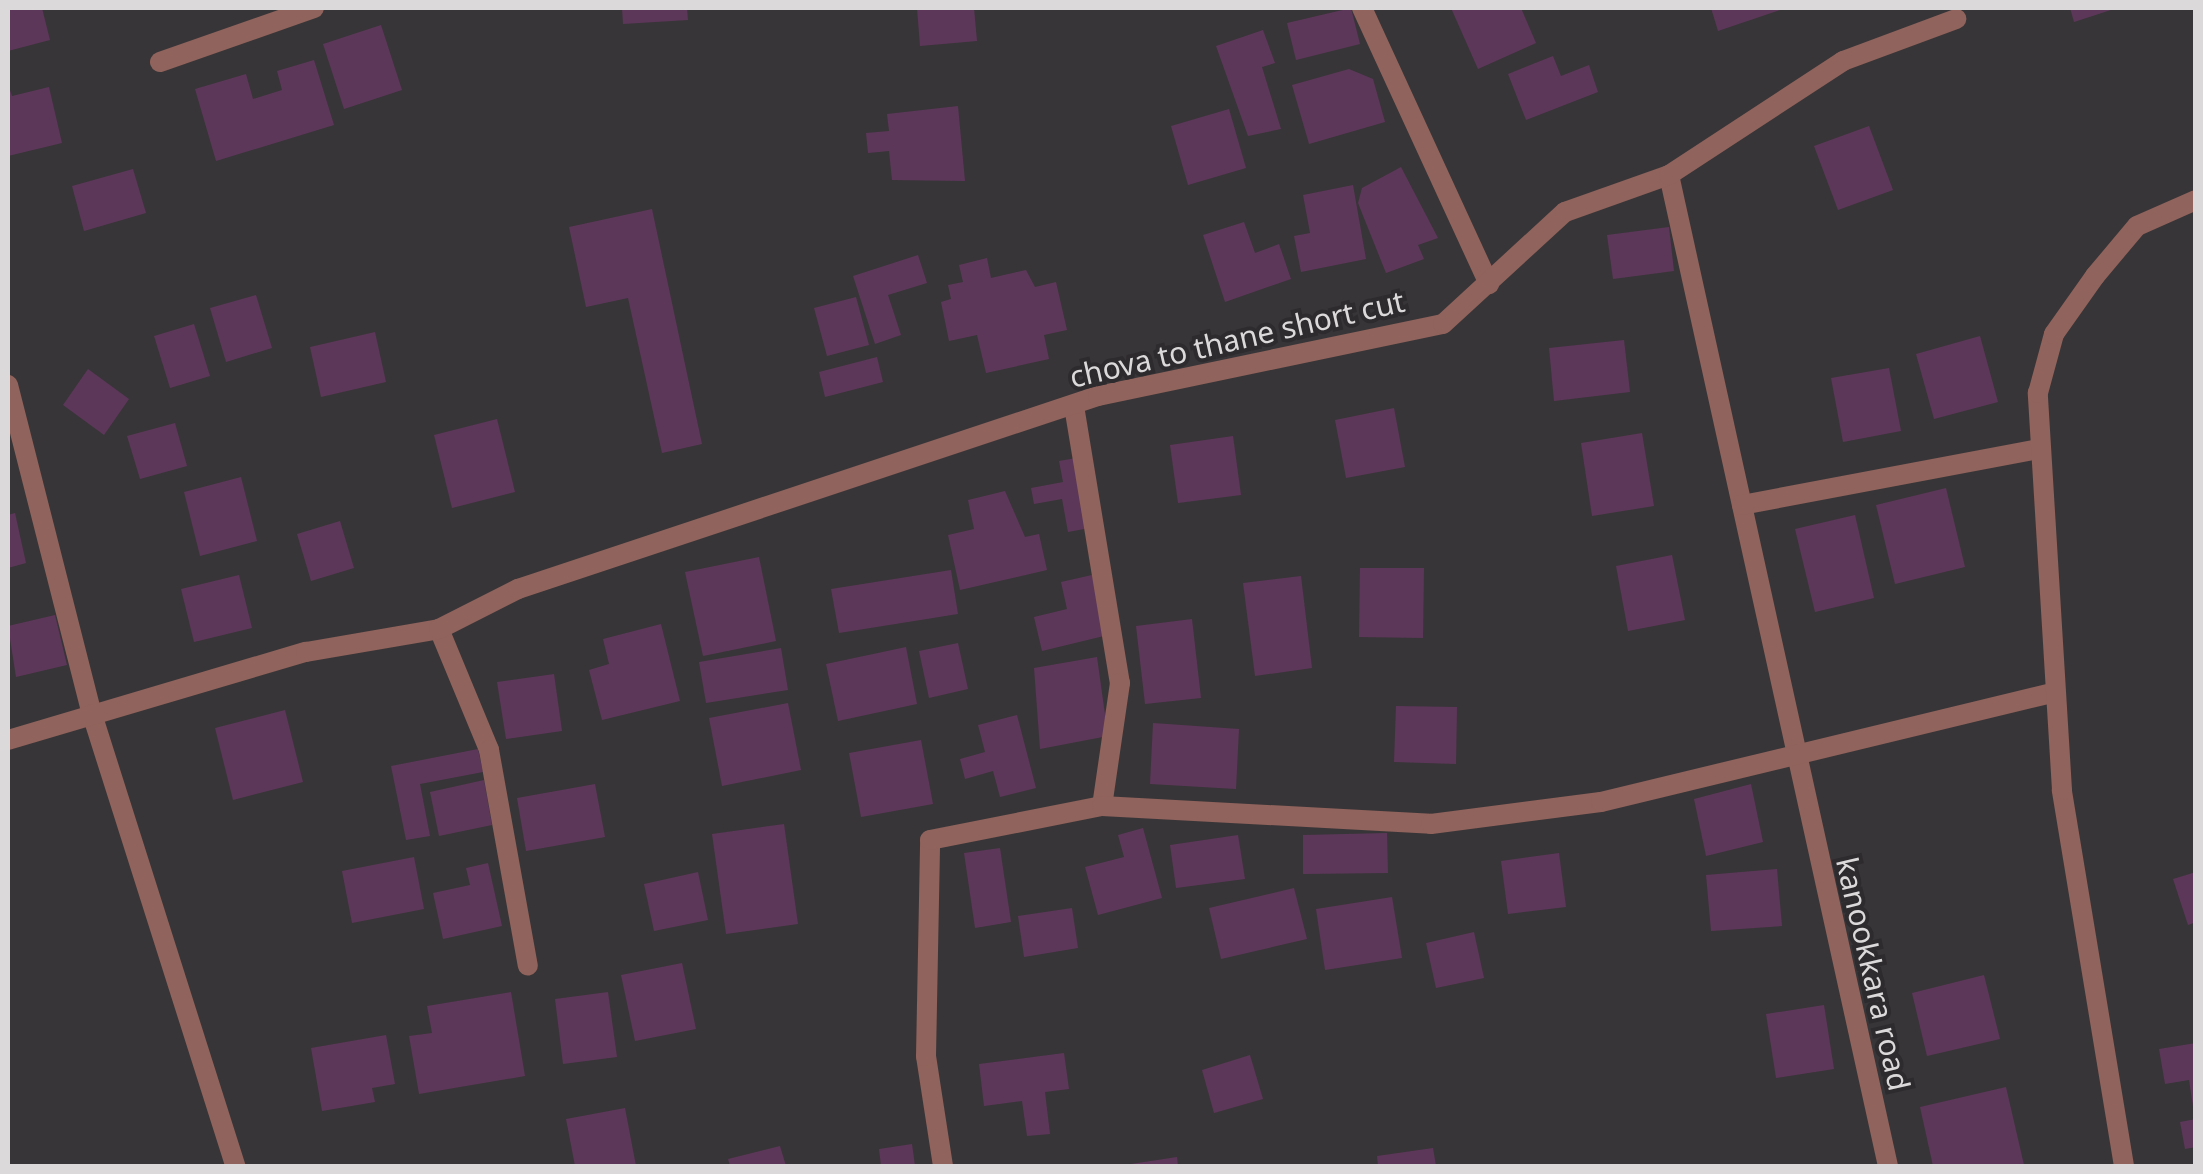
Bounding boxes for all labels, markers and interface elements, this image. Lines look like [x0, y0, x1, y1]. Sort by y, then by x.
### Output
street label: chova to thane short cut [1066, 283, 1408, 395]
street label: kanookkara road [1829, 854, 1917, 1094]

